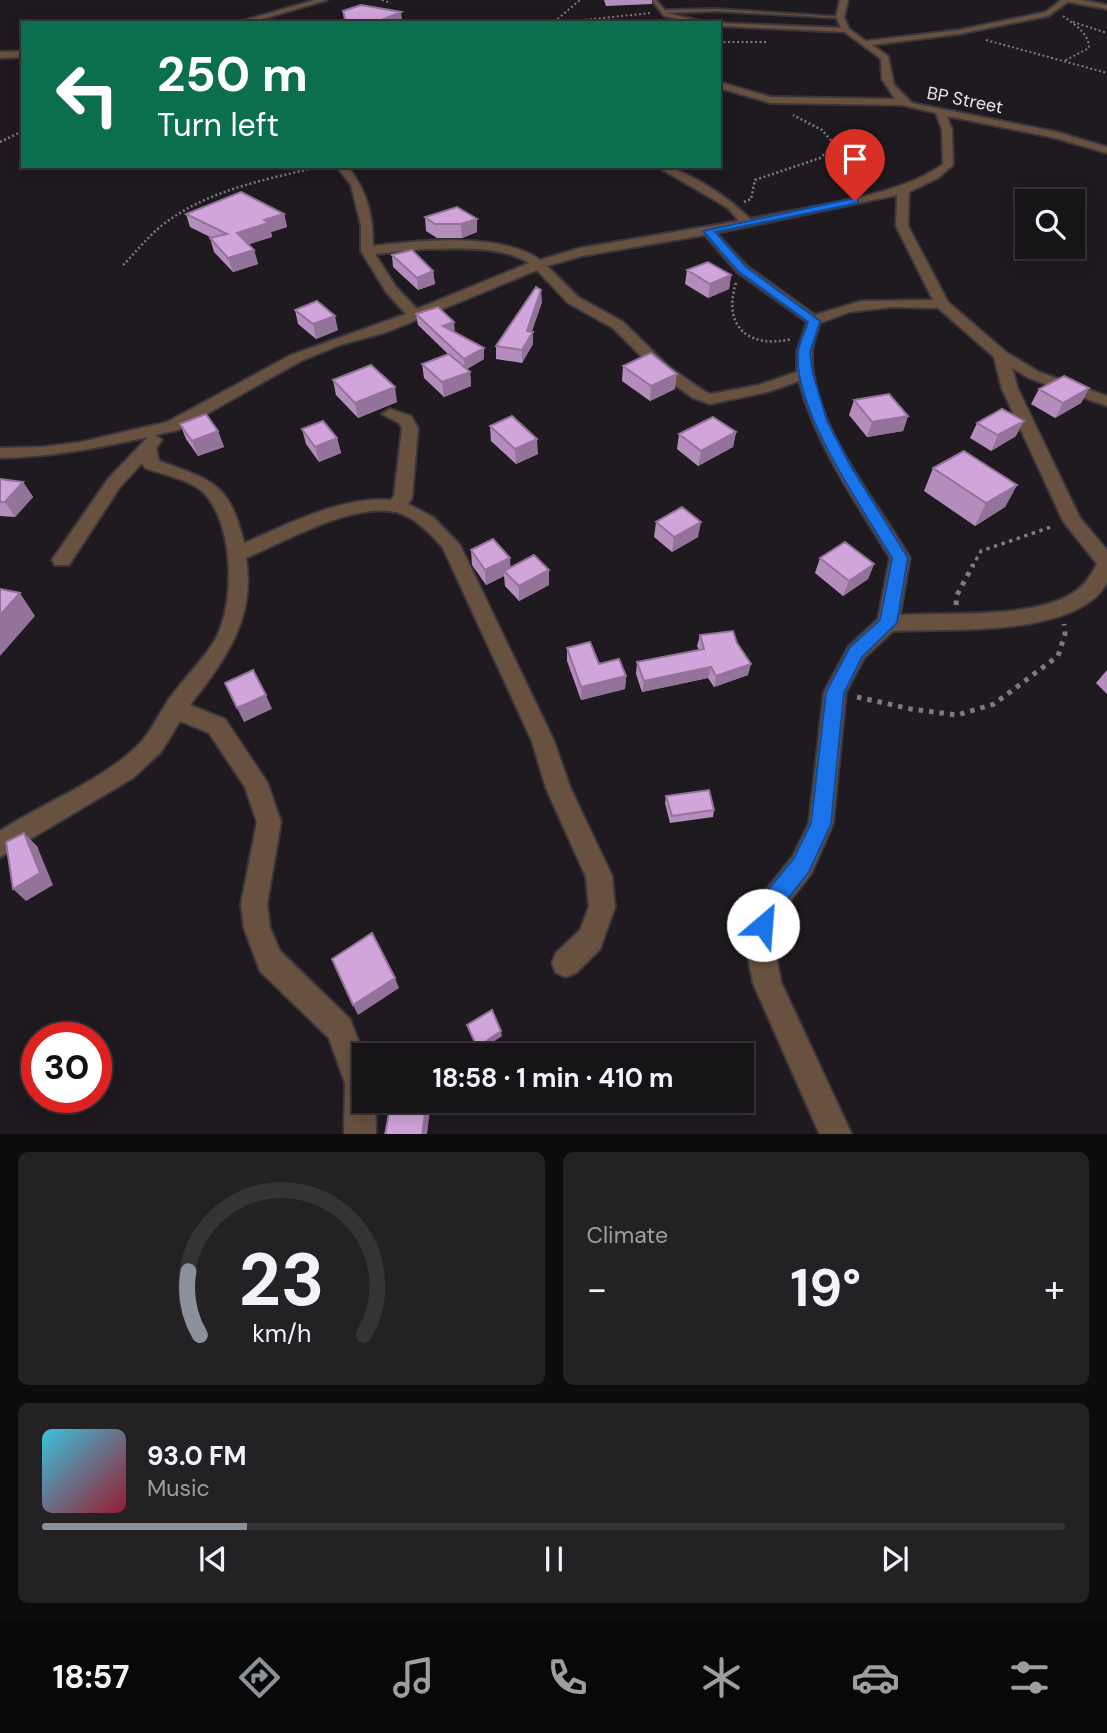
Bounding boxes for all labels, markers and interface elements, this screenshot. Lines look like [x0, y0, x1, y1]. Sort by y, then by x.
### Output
text: 250 m [157, 42, 308, 106]
icon: left [42, 49, 133, 140]
street label: BP Street [925, 81, 1005, 119]
text: Turn left [157, 104, 279, 146]
pin [825, 129, 885, 201]
icon: arrive [836, 140, 874, 178]
map controls [1015, 189, 1085, 259]
button: search [1015, 189, 1085, 259]
position arrow [726, 888, 800, 962]
speed limit sign: 30 [21, 1022, 112, 1113]
text: 18:58 · 1 min · 410 m [432, 1061, 674, 1095]
text: Climate [587, 1220, 668, 1250]
text: 23 [238, 1233, 324, 1328]
text: 19° [790, 1254, 861, 1322]
text: − [587, 1264, 607, 1314]
text: + [1044, 1264, 1065, 1314]
text: km/h [252, 1316, 311, 1349]
text: 93.0 FM [147, 1439, 246, 1473]
text: Music [147, 1473, 210, 1503]
icon: previous [194, 1540, 232, 1578]
icon: pause [535, 1540, 573, 1578]
icon: next [876, 1540, 914, 1578]
icon: directions [235, 1653, 284, 1702]
icon: music [389, 1653, 438, 1702]
icon: phone [543, 1653, 592, 1702]
icon: climate [697, 1653, 746, 1702]
icon: car [851, 1653, 900, 1702]
icon: filters [1005, 1653, 1054, 1702]
text: 18:57 [53, 1656, 129, 1698]

